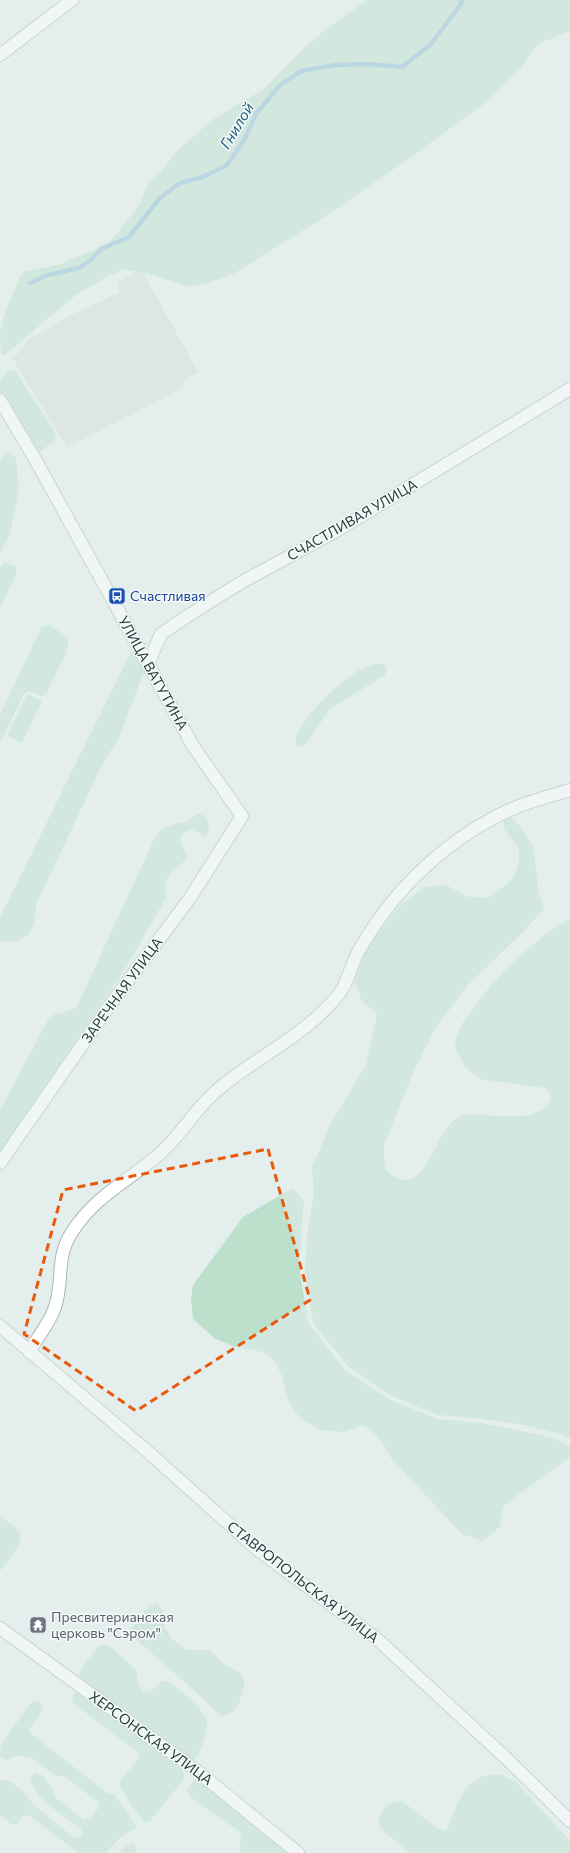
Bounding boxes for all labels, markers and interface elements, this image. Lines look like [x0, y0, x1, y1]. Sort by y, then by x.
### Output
water label: Гнилой [215, 99, 257, 152]
street label: СЧАСТЛИВАЯ УЛИЦА [284, 475, 420, 564]
bus stop icon: Счастливая [107, 586, 127, 606]
place label: Счастливая [130, 587, 206, 604]
street label: УЛИЦА ВАТУТИНА [115, 613, 192, 733]
street label: ЗАРЕЧНАЯ УЛИЦА [78, 933, 166, 1046]
street label: СТАВРОПОЛЬСКАЯ УЛИЦА [224, 1517, 383, 1646]
place label: Пресвитерианская церковь "Сэром" [51, 1608, 174, 1641]
temple icon: Пресвитерианская церковь "Сэром" [28, 1615, 48, 1635]
street label: ХЕРСОНСКАЯ УЛИЦА [86, 1687, 217, 1788]

